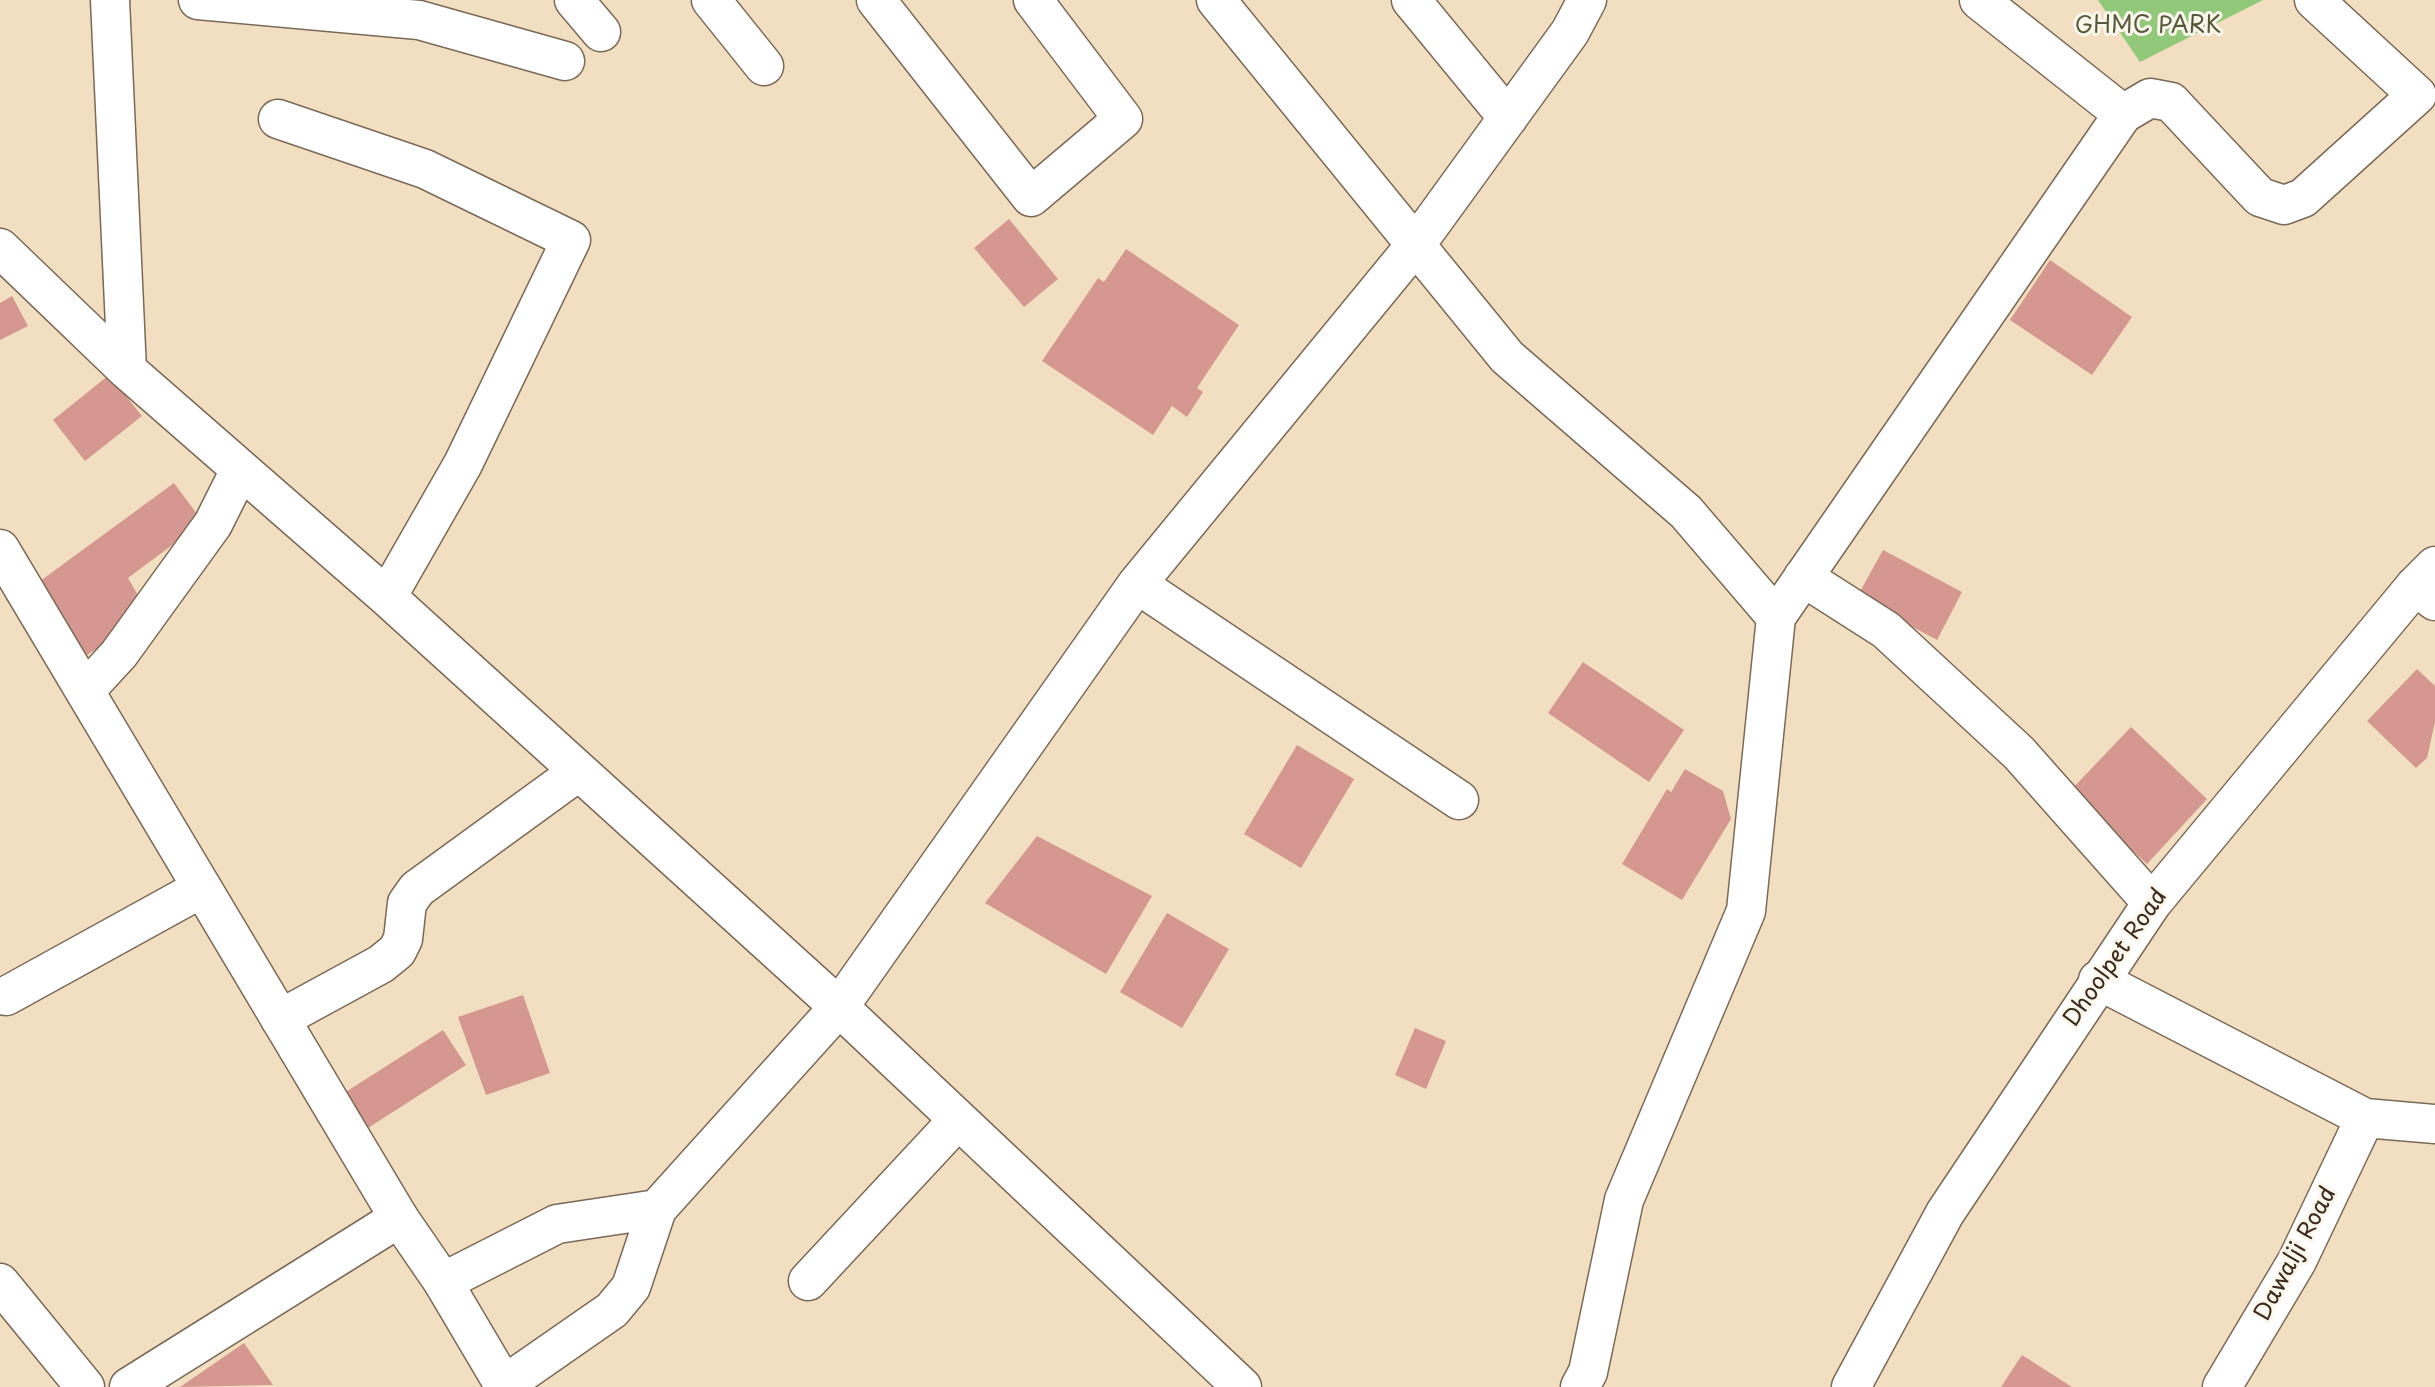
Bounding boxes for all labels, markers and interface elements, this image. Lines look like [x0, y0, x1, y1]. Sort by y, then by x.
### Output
park label: GHMC PARK [2075, 13, 2221, 41]
street label: Dhoolpet Road [2058, 884, 2174, 1032]
street label: Dawalji Road [2249, 1182, 2343, 1326]

